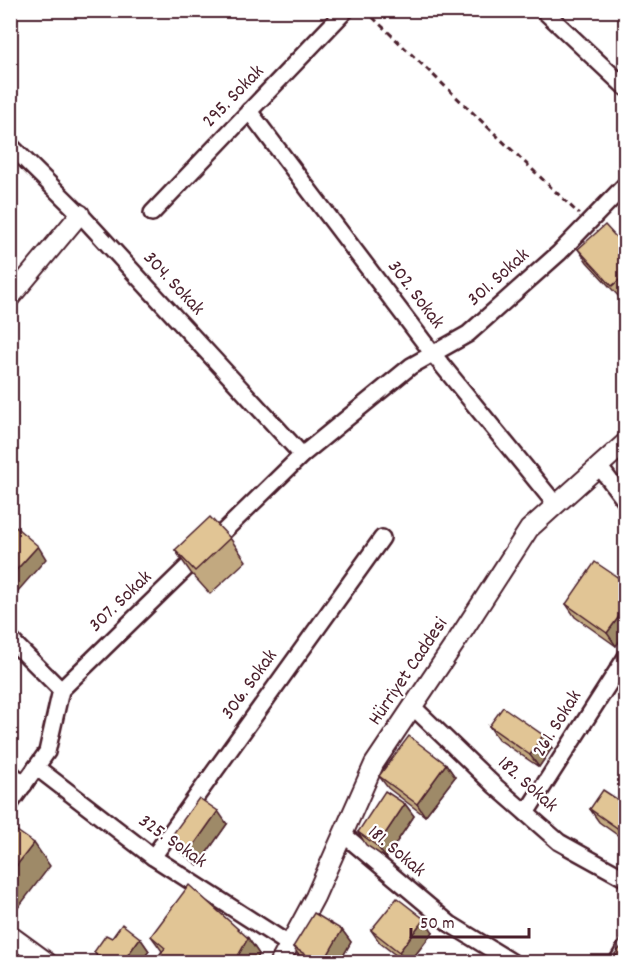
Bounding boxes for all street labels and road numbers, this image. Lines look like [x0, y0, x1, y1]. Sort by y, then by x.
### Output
street label: 295. Sokak [197, 59, 271, 135]
street label: 301. Sokak [462, 242, 536, 314]
street label: 304. Sokak [136, 245, 210, 323]
street label: 302. Sokak [380, 255, 450, 335]
street label: 307. Sokak [83, 565, 159, 639]
street label: Hürriyet Caddesi [362, 612, 456, 732]
street label: 306. Sokak [215, 644, 285, 726]
street label: 261. Sokak [526, 685, 590, 763]
street label: 182. Sokak [491, 750, 563, 820]
street label: 325. Sokak [132, 808, 212, 876]
street label: 181. Sokak [361, 819, 431, 885]

